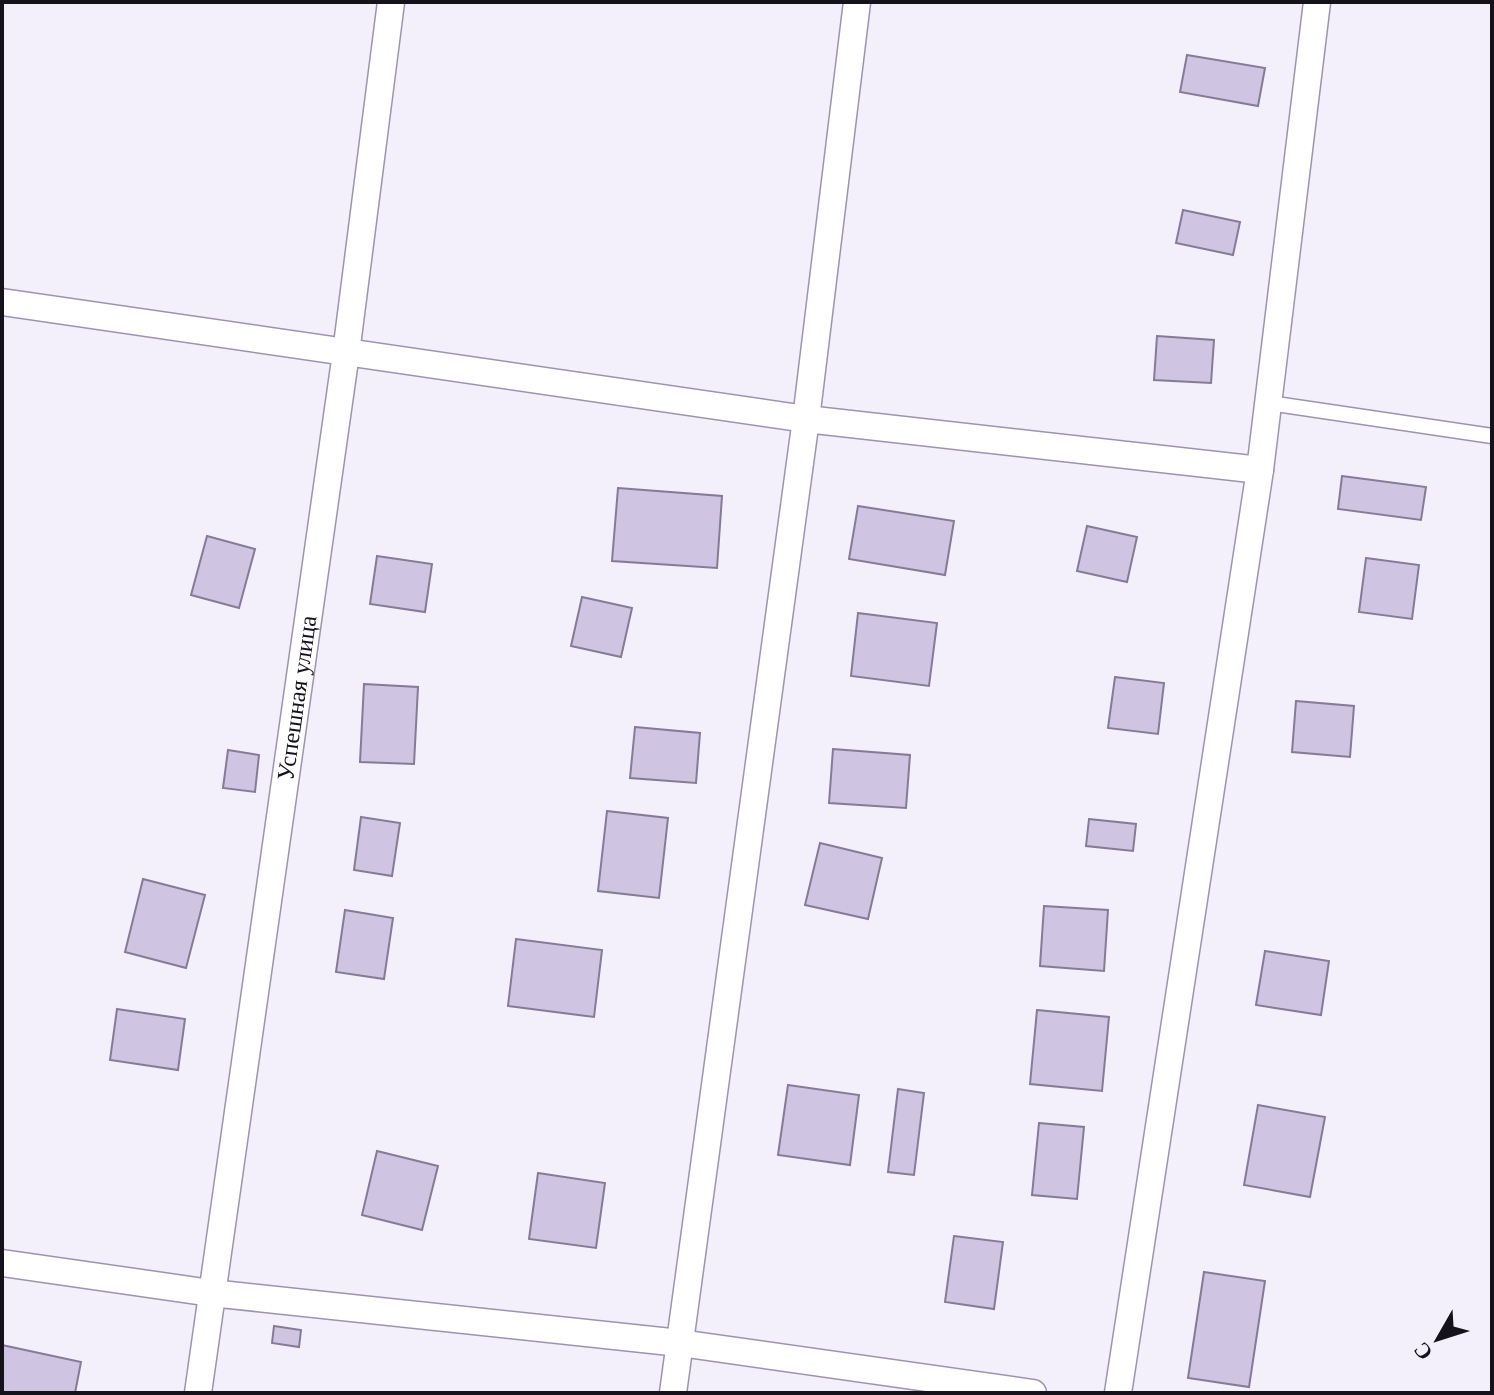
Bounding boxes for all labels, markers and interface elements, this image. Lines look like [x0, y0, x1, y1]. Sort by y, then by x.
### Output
street label: Успешная улица [272, 613, 322, 782]
north arrow [1398, 1299, 1478, 1379]
text: С [1408, 1337, 1438, 1365]

